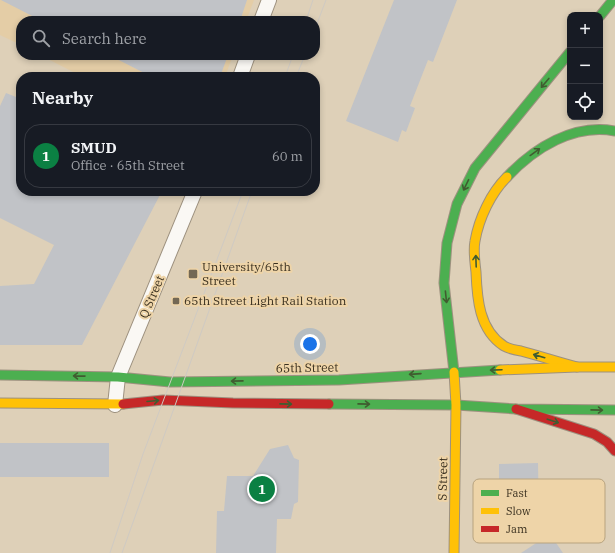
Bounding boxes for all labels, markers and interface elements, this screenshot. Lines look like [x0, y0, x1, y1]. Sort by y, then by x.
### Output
map controls [567, 12, 603, 120]
button: + [567, 12, 603, 48]
search box [16, 16, 320, 60]
icon: search [30, 27, 52, 49]
text: Search here [62, 29, 147, 48]
button: − [567, 48, 603, 84]
one-way arrow [541, 77, 550, 88]
button: locate [567, 84, 603, 120]
text: Nearby [32, 87, 93, 109]
text: SMUD [71, 138, 117, 157]
text: 1 [42, 148, 50, 165]
text: 60 m [272, 148, 303, 165]
one-way arrow [529, 148, 540, 156]
text: Office · 65th Street [71, 157, 185, 174]
one-way arrow [462, 179, 469, 191]
one-way arrow [472, 255, 479, 268]
place label: University/65th Street [202, 259, 291, 288]
marker: University/65th Street [187, 268, 199, 280]
street label: Q Street [136, 273, 167, 320]
one-way arrow [442, 290, 450, 303]
place label: 65th Street Light Rail Station [184, 293, 347, 308]
marker: 65th Street Light Rail Station [171, 296, 181, 306]
your location [300, 334, 320, 354]
one-way arrow [533, 352, 546, 359]
street label: 65th Street [276, 359, 338, 376]
one-way arrow [490, 366, 503, 374]
one-way arrow [409, 371, 422, 378]
one-way arrow [73, 372, 86, 380]
one-way arrow [231, 377, 244, 385]
one-way arrow [146, 398, 159, 405]
one-way arrow [279, 400, 292, 407]
one-way arrow [357, 400, 370, 408]
one-way arrow [590, 406, 603, 414]
one-way arrow [546, 418, 559, 425]
street label: S Street [435, 457, 450, 501]
pin: 1 [249, 474, 275, 504]
legend [473, 479, 605, 543]
text: Fast [506, 486, 528, 500]
text: Slow [506, 504, 531, 518]
text: Jam [506, 522, 528, 536]

